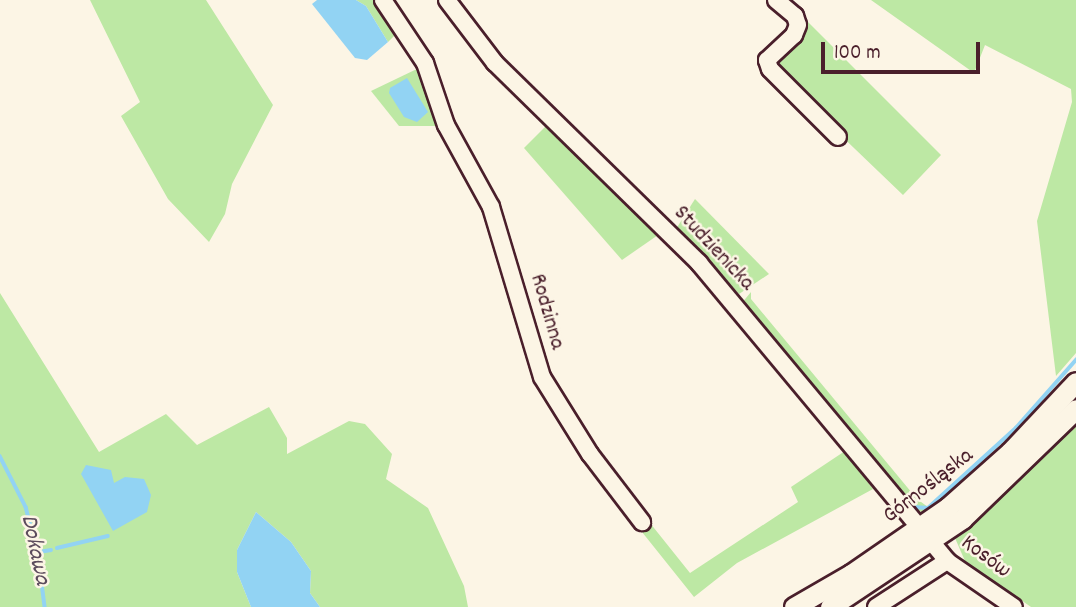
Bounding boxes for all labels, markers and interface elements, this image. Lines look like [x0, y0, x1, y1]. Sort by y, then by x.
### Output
scale bar [824, 28, 983, 72]
text: 100 m [834, 39, 881, 69]
street label: Studzienicka [667, 201, 759, 297]
street label: Rodzinna [522, 271, 570, 353]
street label: Górnośląska [878, 443, 980, 531]
water label: Dokawa [13, 512, 55, 588]
street label: Kosów [954, 530, 1016, 586]

